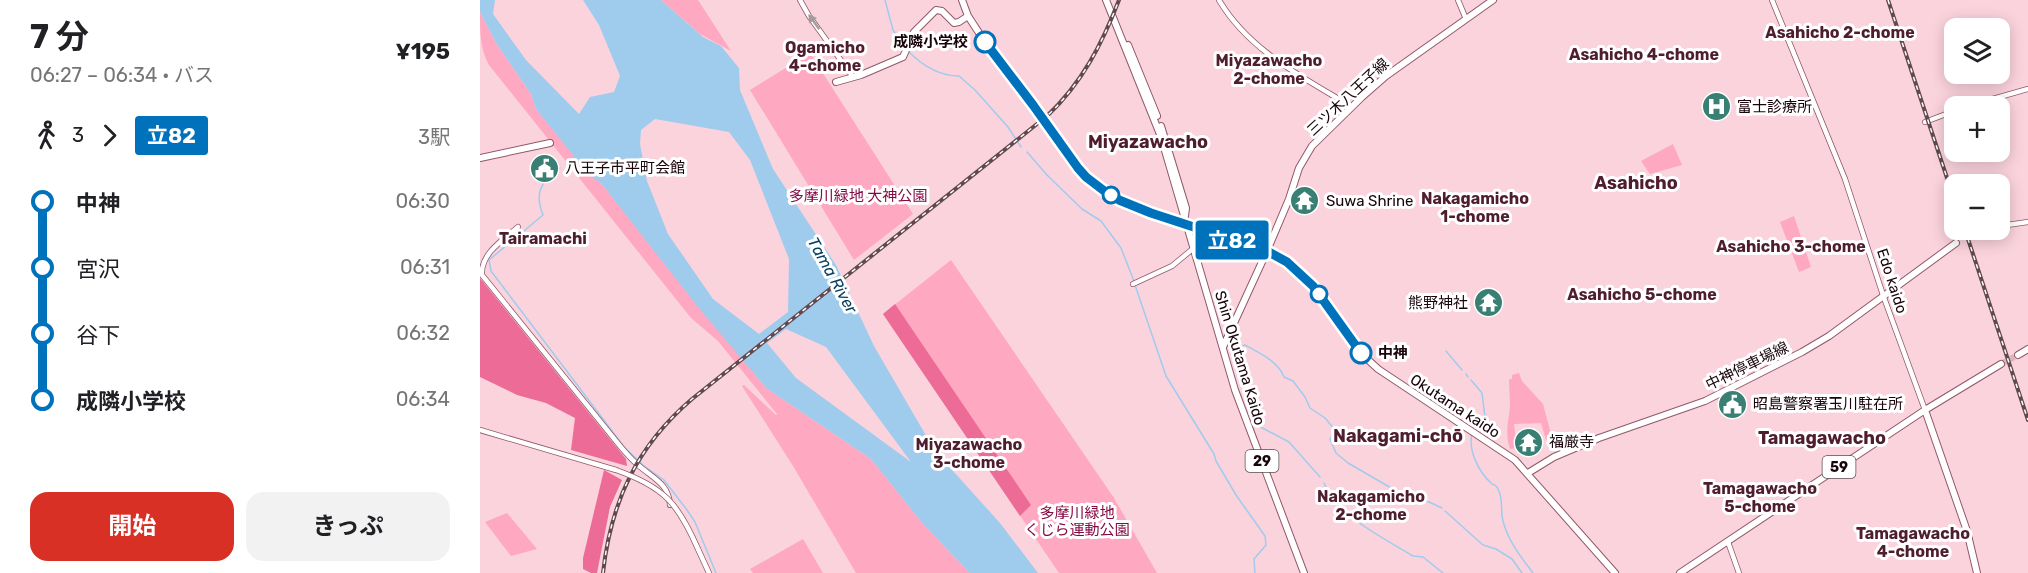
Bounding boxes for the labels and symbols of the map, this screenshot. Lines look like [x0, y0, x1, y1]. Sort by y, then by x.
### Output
one-way arrow [808, 14, 820, 29]
district label: Asahicho 2-chome [1765, 23, 1915, 42]
marker: 成隣小学校 [974, 31, 996, 53]
place label: 成隣小学校 [893, 33, 968, 51]
district label: Ogamicho 4-chome [785, 38, 865, 75]
district label: Asahicho 4-chome [1569, 45, 1719, 64]
district label: Miyazawacho 2-chome [1216, 51, 1323, 88]
street label: 三ツ木八王子線 [1303, 55, 1393, 139]
hospital icon: 富士診療所 [1700, 91, 1732, 123]
place label: 富士診療所 [1737, 98, 1812, 116]
district label: Miyazawacho [1088, 131, 1208, 153]
public building icon: 八王子市平町会館 [528, 152, 560, 184]
place label: 八王子市平町会館 [565, 159, 685, 177]
district label: Asahicho [1594, 172, 1678, 194]
temple icon: Suwa Shrine [1289, 185, 1321, 217]
unlabelled marker [1102, 186, 1120, 204]
park label: 多摩川緑地 大神公園 [789, 187, 927, 205]
district label: Nakagamicho 1-chome [1421, 189, 1529, 226]
place label: Suwa Shrine [1326, 192, 1413, 210]
line badge: 立82 [1198, 220, 1266, 260]
district label: Tairamachi [499, 229, 587, 248]
water label: Tama River [804, 234, 862, 317]
district label: Asahicho 3-chome [1716, 237, 1866, 256]
street label: Edo kaido [1873, 246, 1911, 316]
unlabelled marker [1310, 285, 1328, 303]
district label: Asahicho 5-chome [1567, 285, 1717, 304]
temple icon: 熊野神社 [1473, 287, 1505, 319]
street label: Shin Okutama Kaido [1211, 289, 1269, 427]
place label: 熊野神社 [1408, 294, 1468, 312]
street label: 中神停車場線 [1703, 338, 1791, 394]
marker: 中神 [1350, 342, 1372, 364]
place label: 中神 [1378, 344, 1408, 362]
street label: Okutama kaido [1407, 370, 1503, 442]
public building icon: 昭島警察署玉川駐在所 [1716, 388, 1748, 420]
place label: 昭島警察署玉川駐在所 [1753, 395, 1903, 413]
district label: Nakagami-chō [1333, 425, 1463, 447]
temple icon: 福厳寺 [1512, 426, 1544, 458]
district label: Tamagawacho [1758, 427, 1886, 449]
place label: 福厳寺 [1549, 433, 1594, 451]
district label: Miyazawacho 3-chome [916, 435, 1023, 472]
road number: 29 [1246, 450, 1278, 472]
road number: 59 [1822, 456, 1856, 478]
district label: Tamagawacho 5-chome [1703, 479, 1817, 516]
district label: Nakagamicho 2-chome [1317, 487, 1425, 524]
park label: 多摩川緑地 くじら運動公園 [1024, 504, 1130, 539]
district label: Tamagawacho 4-chome [1856, 524, 1970, 561]

